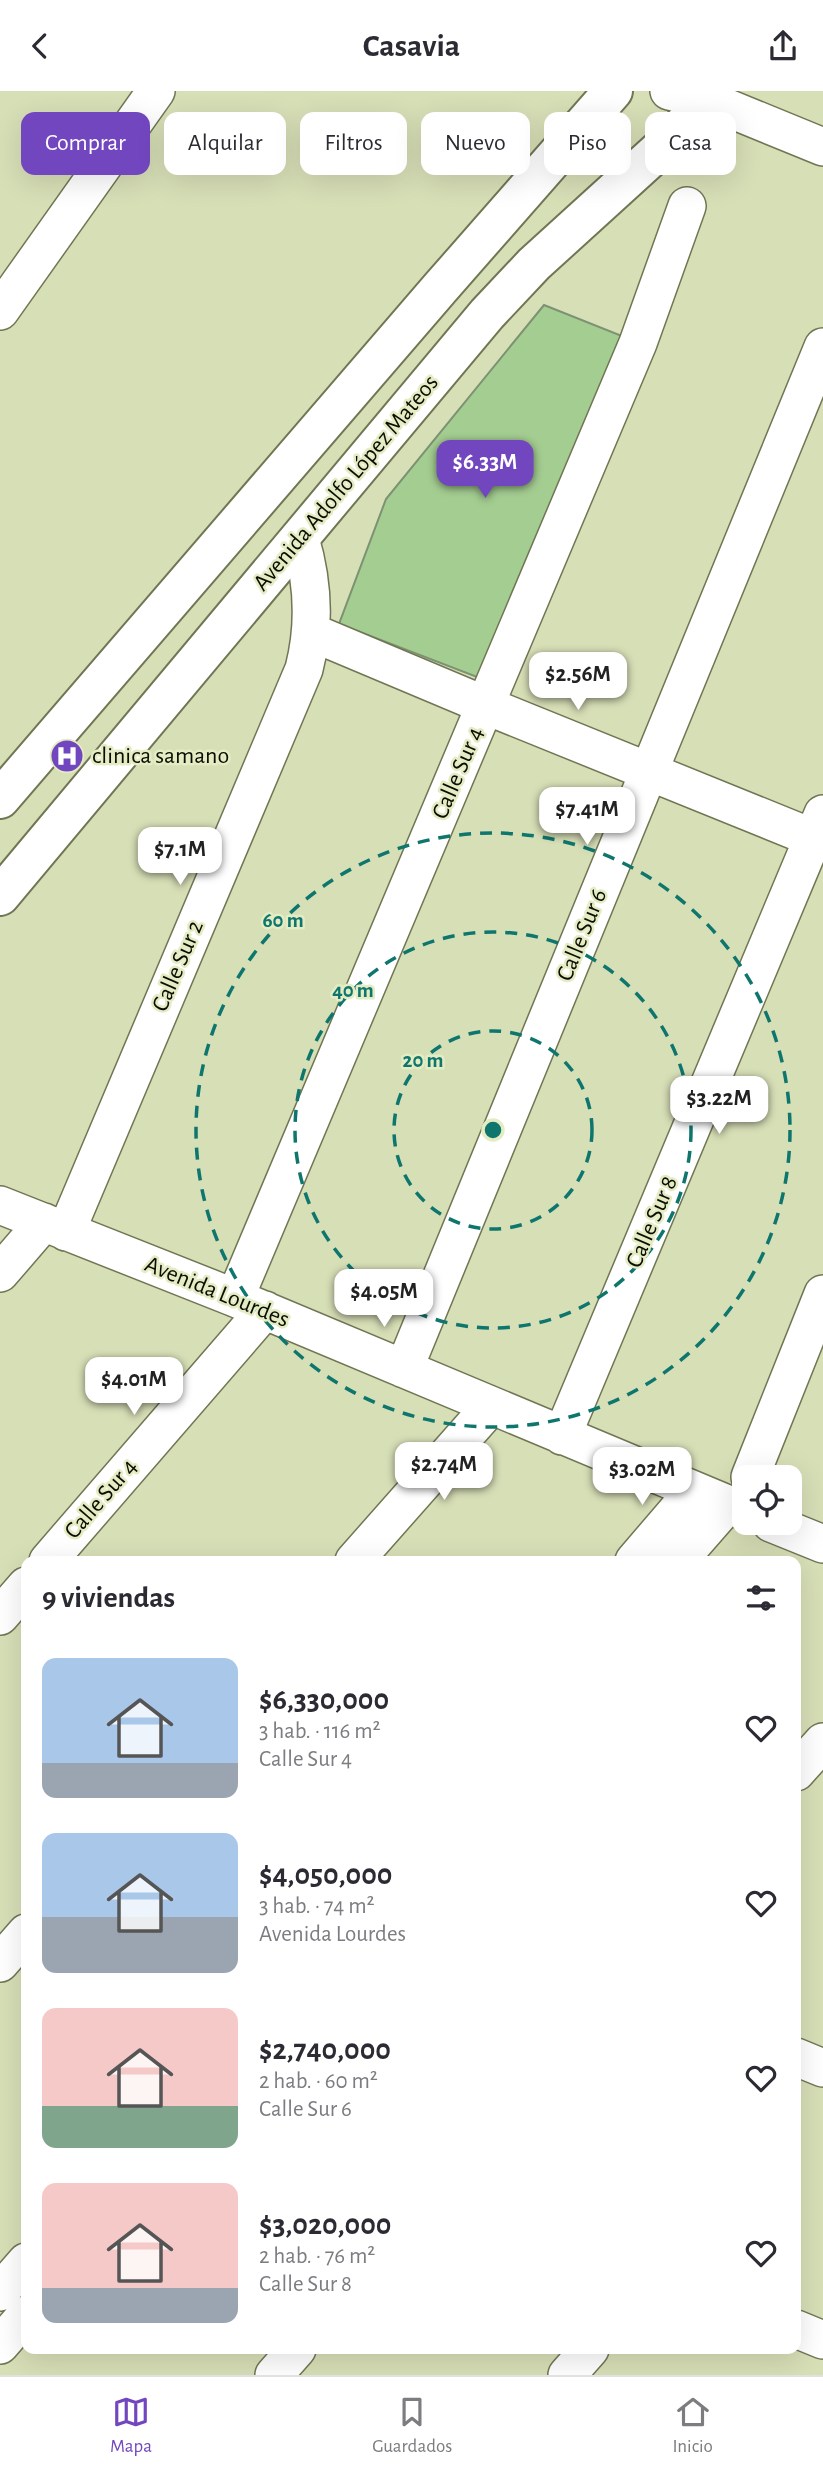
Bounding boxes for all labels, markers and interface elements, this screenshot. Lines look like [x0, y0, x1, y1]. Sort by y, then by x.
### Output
icon: back [21, 27, 59, 65]
icon: share [764, 27, 802, 65]
text: Casavia [363, 30, 460, 62]
chip: Comprar [21, 112, 150, 175]
chip: Alquilar [164, 112, 286, 175]
chip: Filtros [300, 112, 407, 175]
chip: Nuevo [421, 112, 530, 175]
chip: Piso [544, 112, 631, 175]
chip: Casa [645, 112, 736, 175]
street label: Avenida Adolfo López Mateos [249, 371, 443, 595]
pin: $6.33M [428, 441, 542, 500]
text: $6.33M [453, 451, 517, 474]
pin: $2.56M [521, 653, 635, 712]
text: $2.56M [545, 663, 611, 686]
street label: Calle Sur 4 [428, 724, 488, 822]
hospital icon: clinica samano [48, 737, 86, 775]
place label: clinica samano [92, 744, 229, 768]
pin: $7.41M [530, 787, 644, 847]
text: $7.41M [555, 798, 619, 821]
pin: $7.1M [131, 827, 229, 887]
text: $7.1M [154, 838, 206, 861]
street label: Calle Sur 6 [553, 886, 611, 984]
text: 60 m [262, 910, 304, 931]
street label: Calle Sur 2 [148, 917, 208, 1015]
text: 40 m [332, 980, 374, 1001]
text: 20 m [403, 1050, 443, 1071]
pin: $3.22M [662, 1077, 776, 1136]
text: $3.22M [686, 1087, 752, 1110]
centre of rings [481, 1118, 505, 1142]
street label: Calle Sur 8 [622, 1173, 682, 1271]
street label: Avenida Lourdes [141, 1252, 293, 1332]
pin: $4.05M [327, 1269, 441, 1329]
text: $4.05M [350, 1280, 418, 1303]
pin: $4.01M [77, 1357, 191, 1417]
text: $4.01M [101, 1368, 167, 1391]
pin: $2.74M [387, 1443, 501, 1502]
pin: $3.02M [585, 1447, 699, 1507]
text: $2.74M [411, 1453, 477, 1476]
street label: Calle Sur 4 [60, 1455, 142, 1543]
text: $3.02M [609, 1458, 675, 1481]
map controls [732, 1465, 802, 1535]
button: locate [732, 1465, 802, 1535]
icon: filters [742, 1579, 780, 1617]
text: 9 viviendas [42, 1583, 175, 1613]
text: $6,330,000 [259, 1685, 389, 1715]
icon: home [98, 1686, 182, 1770]
icon: heart [742, 1709, 780, 1747]
text: 3 hab. · 116 m² [259, 1720, 381, 1743]
text: Calle Sur 4 [259, 1748, 352, 1771]
text: $4,050,000 [259, 1860, 392, 1890]
icon: home [98, 1861, 182, 1945]
icon: heart [742, 1884, 780, 1922]
text: 3 hab. · 74 m² [259, 1895, 375, 1918]
text: Avenida Lourdes [259, 1923, 406, 1946]
text: $2,740,000 [259, 2035, 391, 2065]
icon: home [98, 2036, 182, 2120]
icon: heart [742, 2059, 780, 2097]
text: 2 hab. · 60 m² [259, 2070, 378, 2093]
text: Calle Sur 6 [259, 2098, 352, 2121]
text: $3,020,000 [259, 2210, 391, 2240]
icon: home [98, 2211, 182, 2295]
icon: heart [742, 2234, 780, 2272]
text: 2 hab. · 76 m² [259, 2245, 375, 2268]
text: Calle Sur 8 [259, 2273, 352, 2296]
tab: Mapa [110, 2393, 152, 2458]
tab: Guardados [372, 2393, 452, 2458]
tab: Inicio [672, 2393, 713, 2458]

